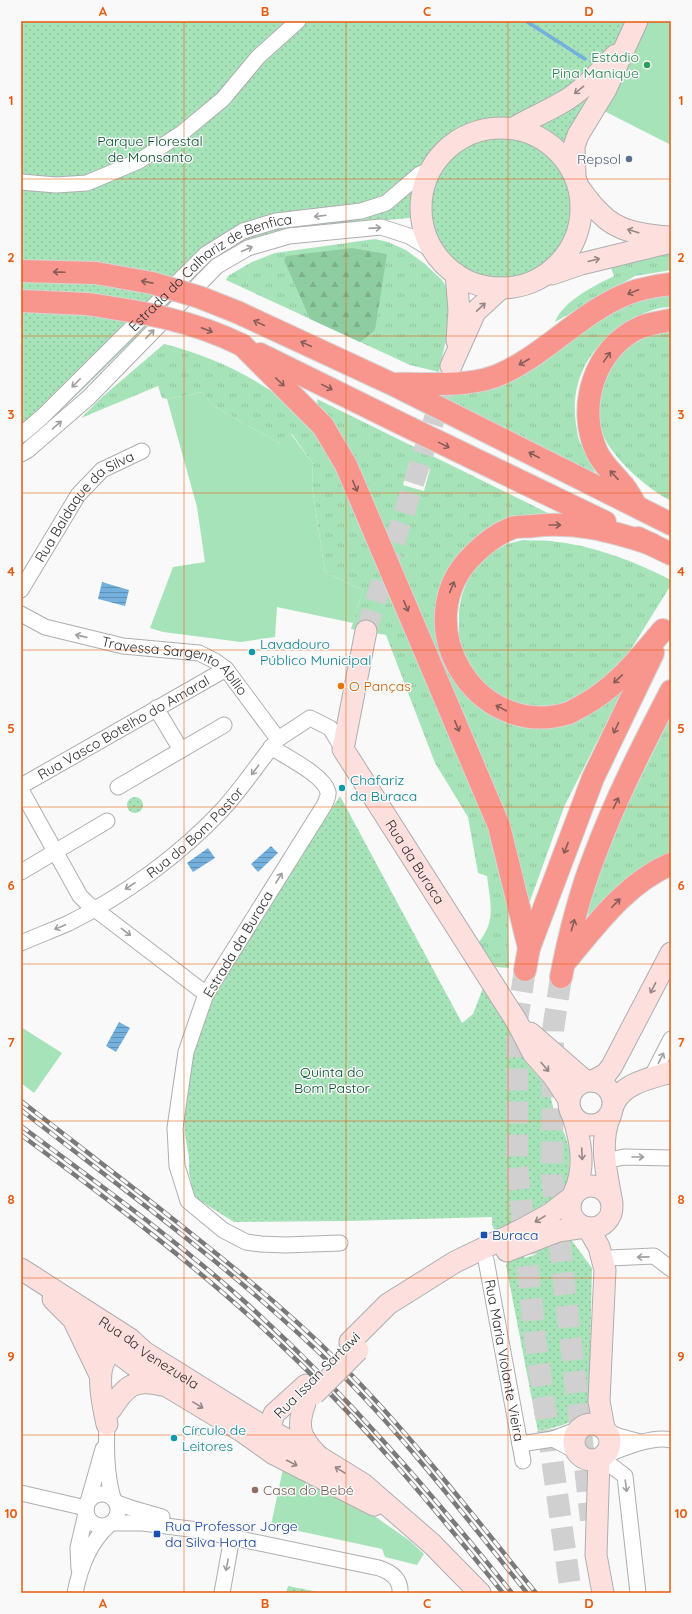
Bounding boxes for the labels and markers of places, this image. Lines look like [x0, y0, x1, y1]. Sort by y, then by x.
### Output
place label: Estádio Pina Manique [552, 48, 639, 82]
marker: Estádio Pina Manique [642, 60, 652, 70]
place label: Repsol [577, 150, 621, 168]
marker: Repsol [624, 154, 634, 164]
place label: Lavadouro Público Municipal [260, 635, 372, 669]
marker: Lavadouro Público Municipal [247, 647, 257, 657]
place label: O Panças [349, 677, 411, 695]
marker: O Panças [336, 681, 346, 691]
place label: Chafariz da Buraca [350, 771, 417, 805]
marker: Chafariz da Buraca [337, 783, 347, 793]
place label: Buraca [492, 1226, 539, 1244]
marker: Buraca [479, 1230, 489, 1240]
place label: Círculo de Leitores [182, 1421, 246, 1455]
marker: Círculo de Leitores [169, 1433, 179, 1443]
place label: Casa do Bebé [263, 1481, 354, 1499]
marker: Casa do Bebé [250, 1485, 260, 1495]
place label: Rua Professor Jorge da Silva Horta [165, 1517, 298, 1551]
marker: Rua Professor Jorge da Silva Horta [152, 1529, 162, 1539]

